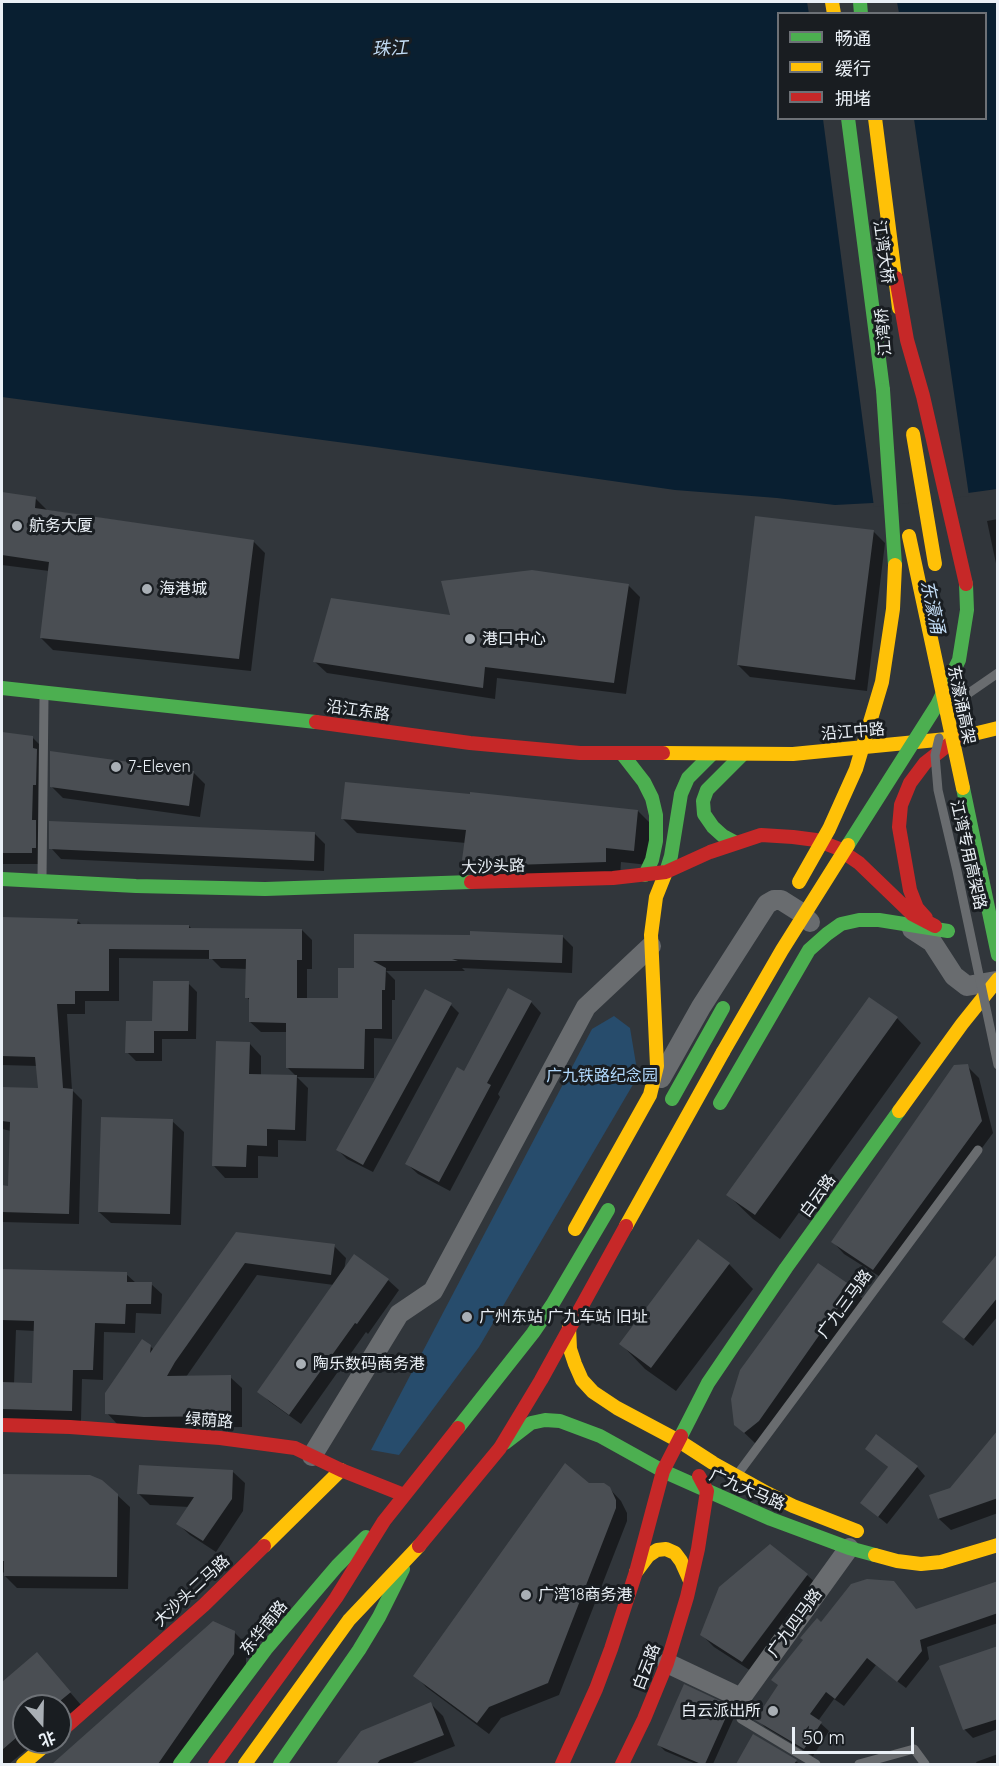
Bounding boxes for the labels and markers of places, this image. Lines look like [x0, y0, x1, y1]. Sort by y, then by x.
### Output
place label: 航务大厦 [29, 516, 93, 536]
marker: 航务大厦 [10, 519, 24, 533]
place label: 海港城 [159, 579, 207, 599]
marker: 海港城 [140, 582, 154, 596]
place label: 港口中心 [482, 629, 546, 649]
marker: 港口中心 [463, 632, 477, 646]
place label: 7-Eleven [128, 757, 191, 777]
marker: 7-Eleven [109, 760, 123, 774]
place label: 广州东站 广九车站 旧址 [479, 1307, 648, 1327]
marker: 广州东站 广九车站 旧址 [460, 1310, 474, 1324]
place label: 陶乐数码商务港 [313, 1354, 425, 1374]
marker: 陶乐数码商务港 [294, 1357, 308, 1371]
place label: 广湾18商务港 [538, 1585, 633, 1605]
marker: 广湾18商务港 [519, 1588, 533, 1602]
place label: 白云派出所 [681, 1701, 761, 1721]
marker: 白云派出所 [766, 1704, 780, 1718]

